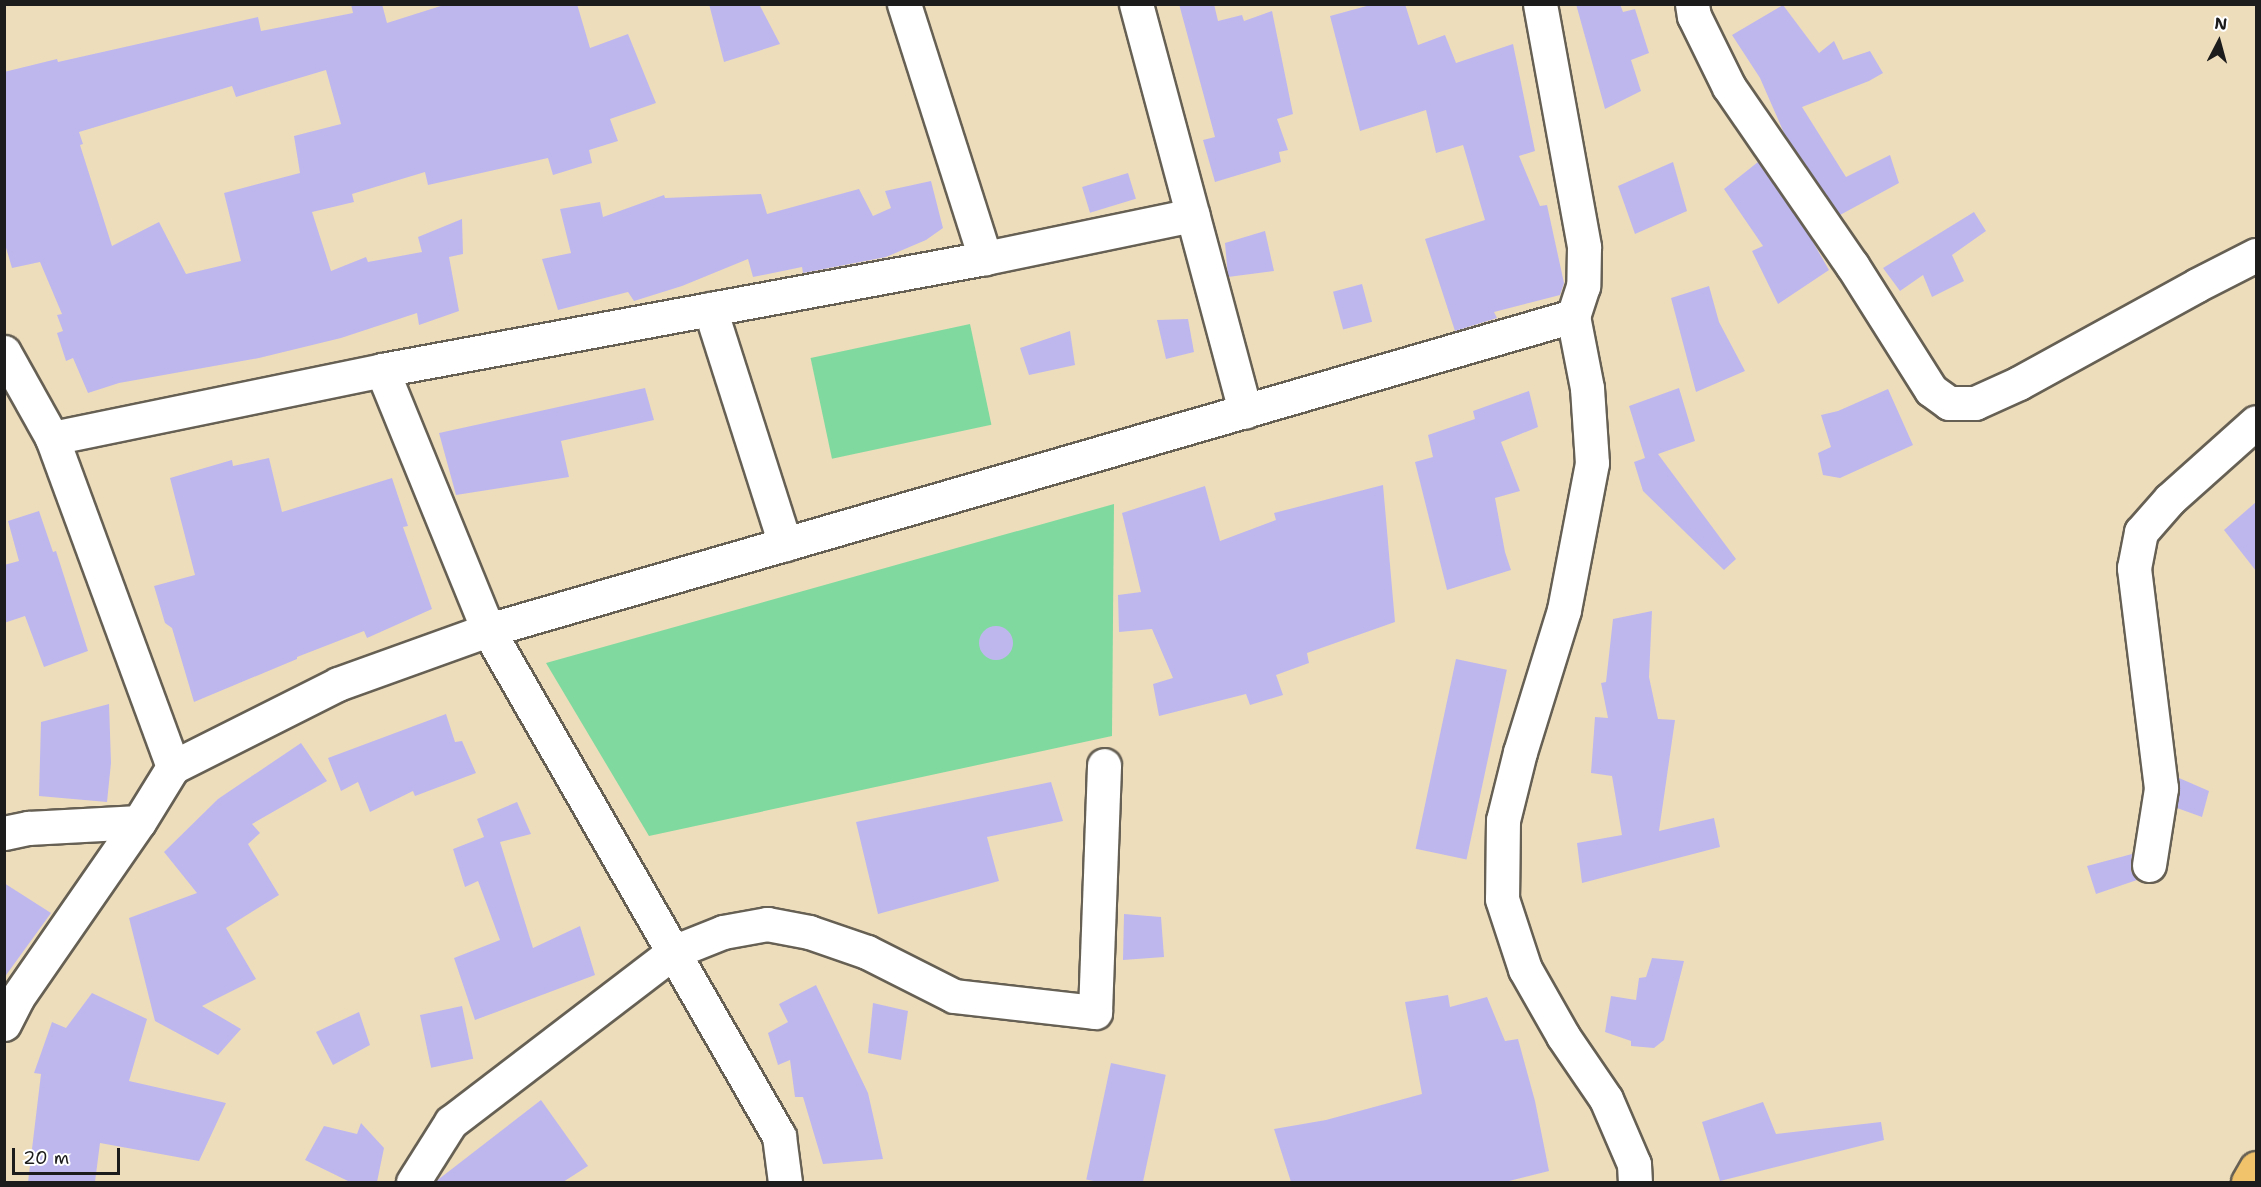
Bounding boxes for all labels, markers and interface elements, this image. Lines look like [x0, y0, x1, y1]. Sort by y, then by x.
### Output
north arrow [2189, 12, 2249, 72]
text: N [2214, 12, 2228, 35]
scale bar [15, 1136, 123, 1174]
text: 20 m [23, 1146, 69, 1170]

